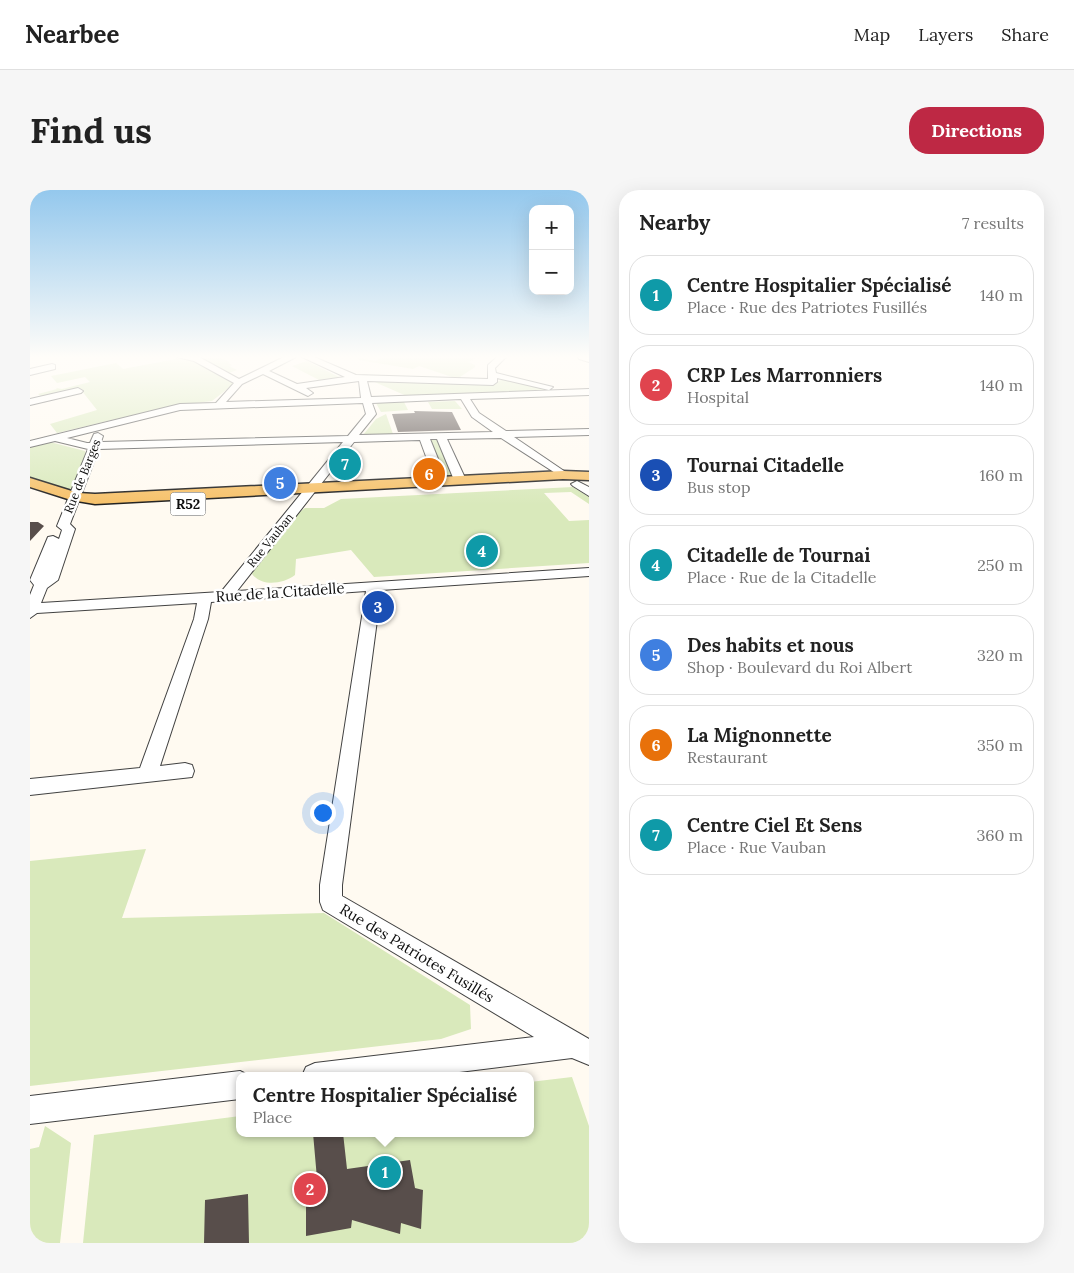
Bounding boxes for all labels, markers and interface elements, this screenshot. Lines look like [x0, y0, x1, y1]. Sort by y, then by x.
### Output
text: Nearbee [25, 19, 119, 50]
text: Map [854, 23, 890, 46]
text: Layers [918, 23, 973, 46]
text: Share [1001, 23, 1049, 46]
button: Directions [909, 107, 1044, 154]
text: Find us [30, 108, 152, 153]
map controls [529, 205, 574, 295]
button: + [529, 205, 574, 250]
text: Nearby [639, 209, 710, 236]
text: 7 results [962, 213, 1024, 233]
button: − [529, 250, 574, 295]
text: Centre Hospitalier Spécialisé [687, 273, 951, 297]
text: 1 [653, 285, 659, 305]
text: 140 m [980, 285, 1023, 305]
text: Place · Rue des Patriotes Fusillés [687, 297, 927, 317]
text: CRP Les Marronniers [687, 363, 882, 387]
text: 2 [652, 375, 660, 395]
text: 140 m [980, 375, 1023, 395]
text: Hospital [687, 387, 749, 407]
street label: Rue de Barges [60, 436, 104, 515]
pin: 7 [329, 445, 361, 483]
text: Tournai Citadelle [687, 453, 844, 477]
pin: 6 [413, 455, 445, 493]
pin: 5 [264, 464, 296, 502]
text: 3 [652, 465, 660, 485]
text: 160 m [979, 465, 1023, 485]
text: Bus stop [687, 477, 751, 497]
road number: R52 [170, 492, 206, 516]
street label: Rue Vauban [244, 510, 296, 570]
pin: 4 [466, 532, 498, 570]
text: Citadelle de Tournai [687, 543, 870, 567]
text: 4 [652, 555, 660, 575]
text: 250 m [977, 555, 1023, 575]
text: Place · Rue de la Citadelle [687, 567, 876, 587]
street label: Rue de la Citadelle [215, 578, 345, 606]
pin: 3 [362, 588, 394, 626]
text: Des habits et nous [687, 633, 854, 657]
text: 5 [652, 645, 660, 665]
text: 320 m [977, 645, 1023, 665]
text: Shop · Boulevard du Roi Albert [687, 657, 912, 677]
text: La Mignonnette [687, 723, 832, 747]
text: 6 [651, 735, 661, 755]
text: 350 m [977, 735, 1023, 755]
text: Restaurant [687, 747, 768, 767]
your location [310, 800, 336, 826]
text: Centre Ciel Et Sens [687, 813, 862, 837]
text: 7 [652, 825, 660, 845]
text: 360 m [976, 825, 1023, 845]
text: Place · Rue Vauban [687, 837, 826, 857]
street label: Rue des Patriotes Fusillés [336, 899, 498, 1007]
popup [236, 1072, 534, 1137]
text: Centre Hospitalier Spécialisé [253, 1083, 517, 1107]
text: Place [253, 1107, 292, 1127]
pin: 1 [369, 1153, 401, 1191]
pin: 2 [294, 1170, 326, 1208]

